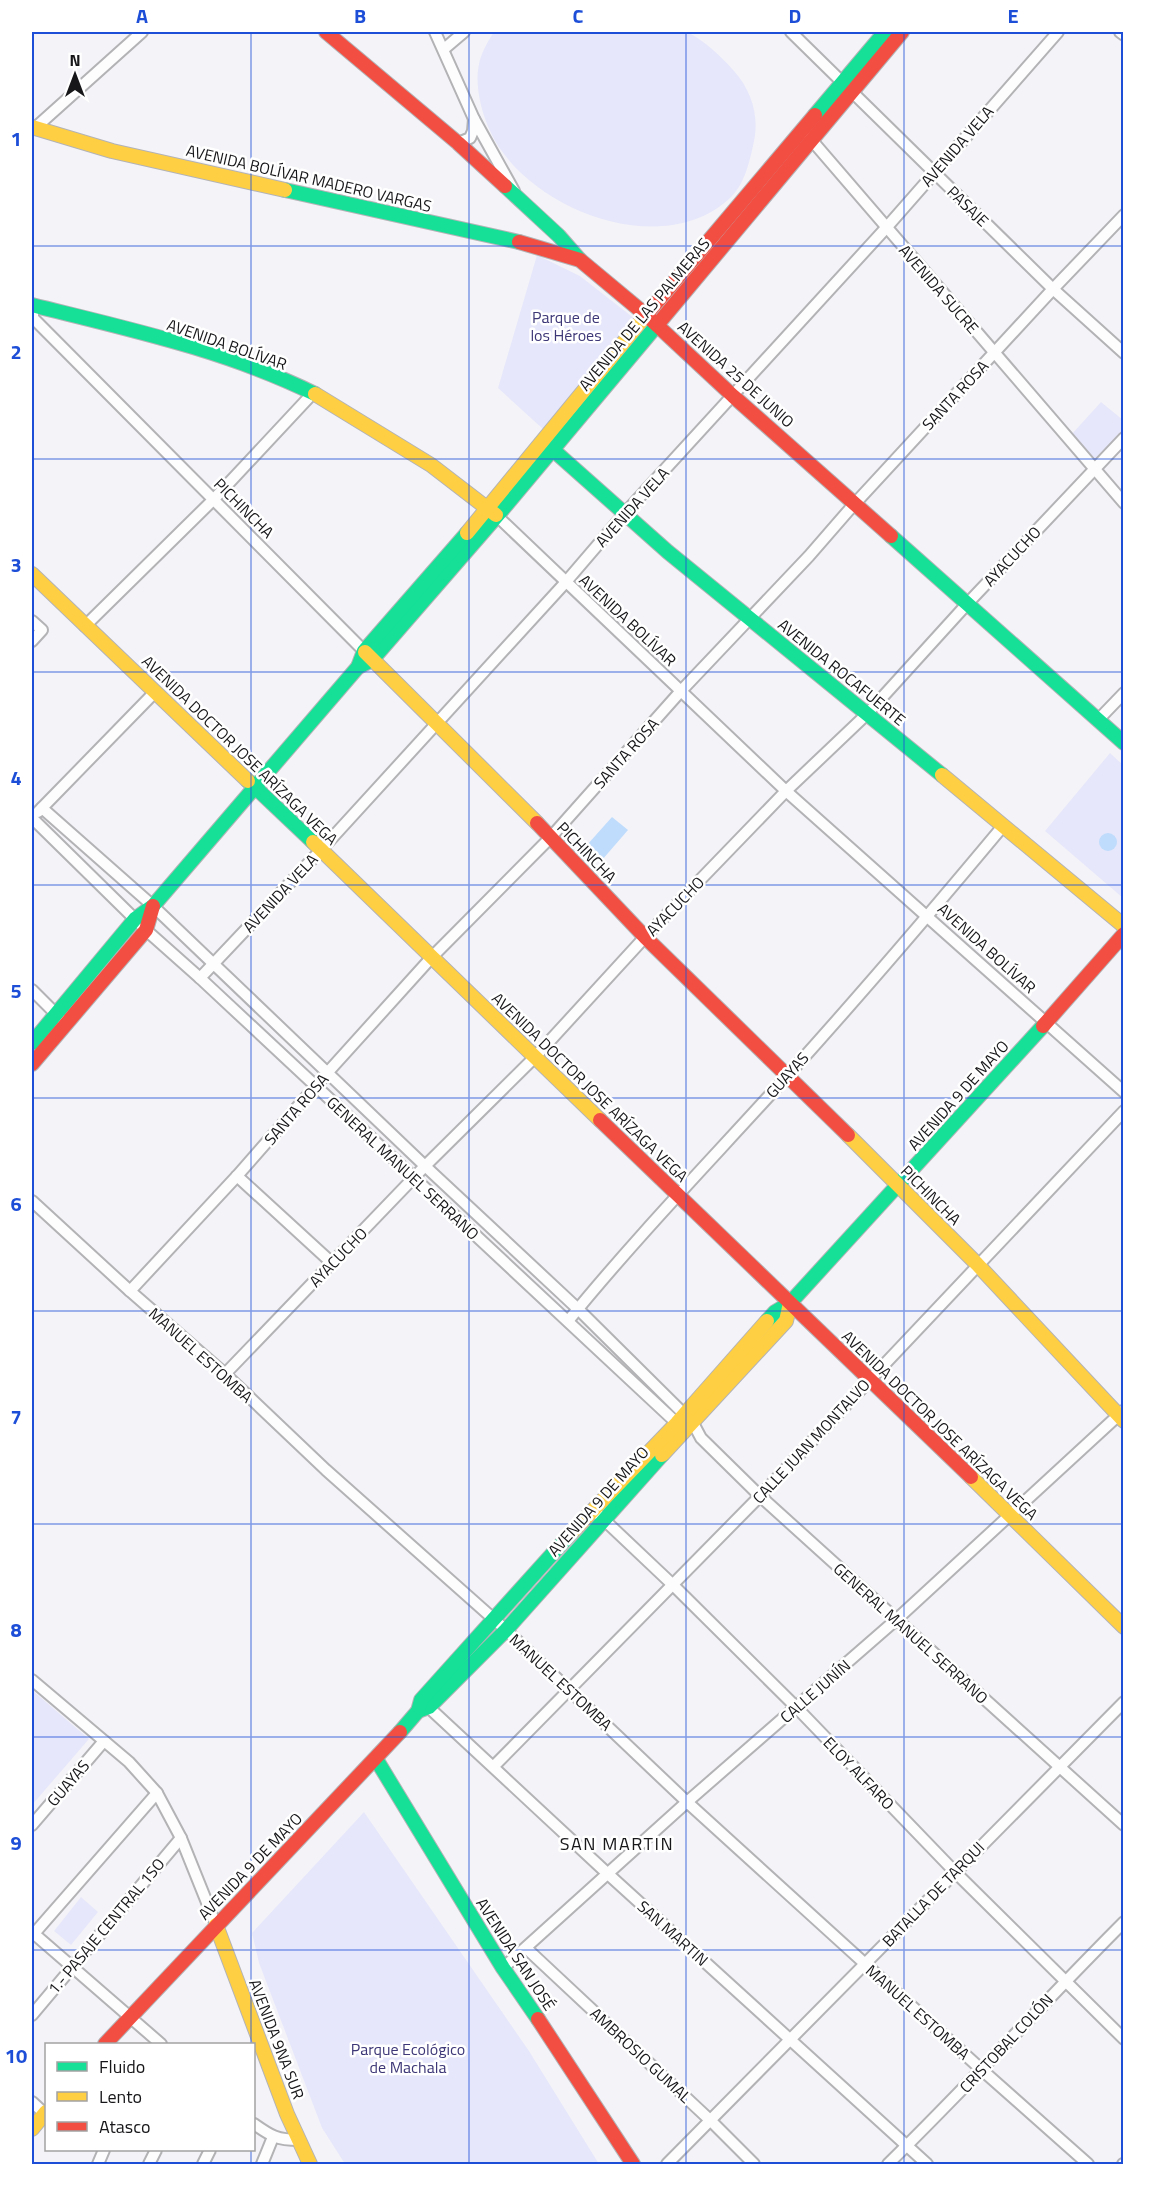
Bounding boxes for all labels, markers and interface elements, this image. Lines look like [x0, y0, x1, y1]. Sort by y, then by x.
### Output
text: A [136, 0, 148, 31]
text: B [354, 0, 366, 31]
text: C [573, 0, 584, 31]
text: D [789, 0, 801, 31]
text: E [1007, 0, 1019, 31]
north arrow [45, 45, 105, 105]
text: N [69, 48, 81, 72]
street label: AVENIDA VELA [915, 100, 999, 192]
text: 1 [10, 123, 22, 154]
street label: AVENIDA BOLÍVAR MADERO VARGAS [184, 138, 434, 218]
street label: PASAJE [942, 180, 994, 232]
street label: AVENIDA DE LAS PALMERAS [573, 232, 715, 396]
street label: AVENIDA SUCRE [893, 239, 985, 339]
park label: Parque de los Héroes [530, 305, 602, 347]
street label: AVENIDA BOLÍVAR [164, 312, 290, 376]
street label: AVENIDA 25 DE JUNIO [672, 315, 800, 433]
text: 2 [10, 336, 22, 367]
street label: SANTA ROSA [916, 354, 994, 435]
street label: AVENIDA VELA [589, 461, 675, 552]
street label: PICHINCHA [208, 472, 280, 544]
street label: AYACUCHO [978, 520, 1046, 592]
text: 3 [10, 549, 22, 580]
street label: AVENIDA BOLÍVAR [574, 568, 682, 672]
street label: AVENIDA ROCAFUERTE [773, 613, 911, 731]
street label: AVENIDA DOCTOR JOSE ARÍZAGA VEGA [137, 649, 344, 851]
street label: SANTA ROSA [588, 712, 665, 794]
text: 4 [10, 762, 22, 793]
street label: PICHINCHA [552, 816, 623, 888]
street label: AVENIDA VELA [237, 848, 323, 938]
street label: AYACUCHO [640, 871, 710, 941]
street label: AVENIDA BOLÍVAR [932, 897, 1042, 999]
text: 5 [10, 975, 22, 1006]
street label: AVENIDA DOCTOR JOSE ARÍZAGA VEGA [487, 986, 694, 1188]
street label: AVENIDA 9 DE MAYO [902, 1034, 1014, 1156]
street label: GUAYAS [760, 1047, 814, 1103]
street label: SANTA ROSA [258, 1068, 334, 1150]
street label: GENERAL MANUEL SERRANO [321, 1091, 485, 1245]
street label: PICHINCHA [895, 1159, 967, 1231]
text: 6 [10, 1188, 22, 1219]
street label: AYACUCHO [303, 1222, 373, 1292]
street label: MANUEL ESTOMBA [144, 1302, 259, 1409]
street label: AVENIDA DOCTOR JOSE ARÍZAGA VEGA [837, 1324, 1044, 1526]
street label: CALLE JUAN MONTALVO [747, 1373, 875, 1509]
text: 7 [10, 1401, 22, 1432]
street label: AVENIDA 9 DE MAYO [542, 1440, 654, 1562]
street label: GENERAL MANUEL SERRANO [828, 1557, 994, 1709]
text: 8 [10, 1614, 22, 1645]
street label: MANUEL ESTOMBA [504, 1628, 618, 1736]
street label: CALLE JUNÍN [775, 1654, 855, 1728]
street label: ELOY ALFARO [818, 1731, 900, 1815]
street label: GUAYAS [41, 1754, 95, 1812]
street label: AVENIDA 9 DE MAYO [192, 1807, 308, 1925]
text: 9 [10, 1827, 22, 1858]
district label: SAN MARTIN [560, 1830, 674, 1857]
street label: BATALLA DE TARQUI [876, 1836, 990, 1952]
street label: 1.- PASAJE CENTRAL 1SO [42, 1853, 170, 1999]
street label: AVENIDA SAN JOSÉ [470, 1893, 562, 2015]
street label: SAN MARTIN [632, 1895, 714, 1971]
street label: MANUEL ESTOMBA [861, 1959, 976, 2066]
street label: AVENIDA 9NA SUR [243, 1975, 311, 2103]
street label: CRISTOBAL COLÓN [954, 1988, 1058, 2098]
street label: AMBROSIO GUMAL [585, 2002, 697, 2109]
park label: Parque Ecológico de Machala [351, 2037, 465, 2079]
text: 10 [5, 2040, 27, 2071]
legend [45, 2043, 255, 2151]
text: Fluido [99, 2053, 145, 2080]
text: Lento [99, 2083, 142, 2110]
text: Atasco [99, 2113, 150, 2140]

